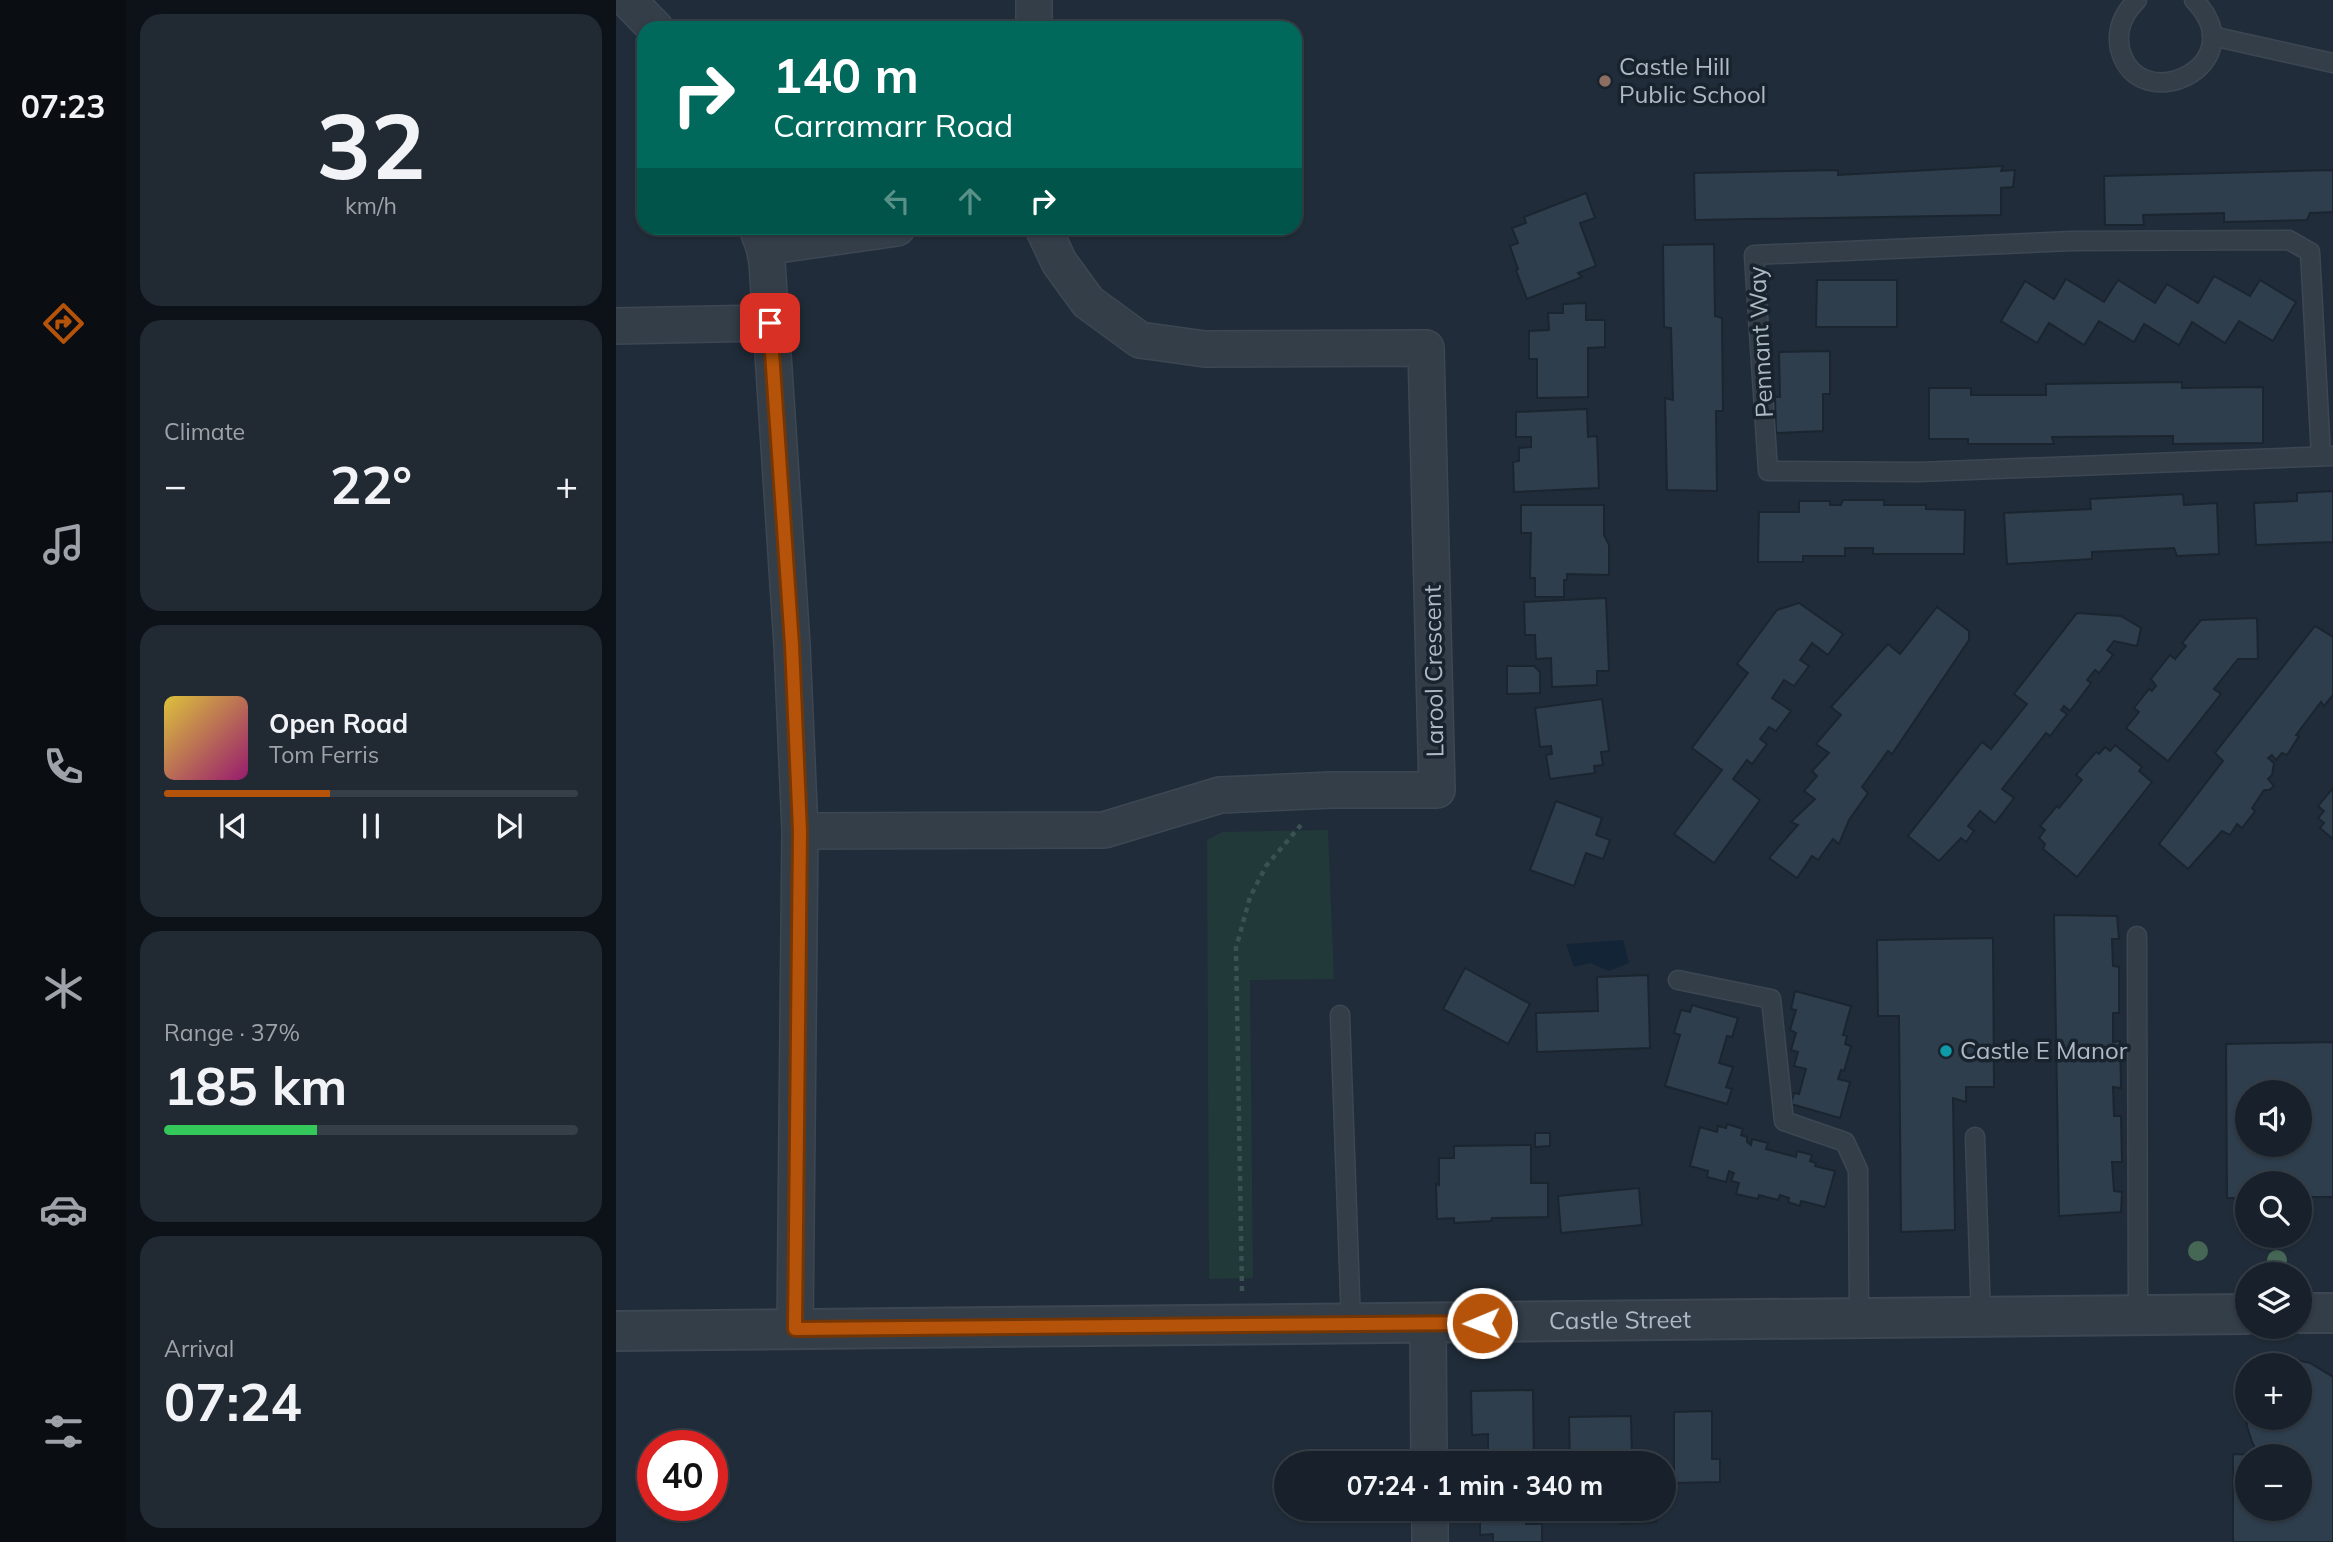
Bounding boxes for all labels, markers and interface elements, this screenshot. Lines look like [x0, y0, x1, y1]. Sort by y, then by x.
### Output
text: 140 m [773, 44, 919, 105]
icon: right [658, 49, 749, 140]
place label: Castle Hill Public School [1619, 51, 1766, 109]
marker: Castle Hill Public School [1597, 73, 1613, 89]
text: 07:23 [21, 86, 105, 126]
text: 32 [316, 88, 426, 202]
text: Carramarr Road [773, 105, 1013, 145]
icon: left [878, 182, 916, 220]
icon: ahead [951, 182, 989, 220]
icon: right [1024, 182, 1062, 220]
text: km/h [345, 191, 397, 220]
street label: Pennant Way [1741, 265, 1779, 419]
pin [740, 293, 800, 353]
icon: directions [39, 299, 88, 348]
icon: arrive [751, 304, 789, 342]
text: Climate [164, 417, 245, 446]
text: 22° [330, 452, 412, 517]
text: − [164, 461, 187, 509]
text: + [555, 461, 578, 509]
icon: music [39, 520, 88, 569]
street label: Larool Crescent [1416, 585, 1450, 758]
text: Open Road [269, 707, 408, 740]
text: Tom Ferris [269, 740, 379, 769]
icon: phone [39, 742, 88, 791]
icon: previous [214, 807, 252, 845]
icon: pause [352, 807, 390, 845]
icon: next [490, 807, 528, 845]
icon: climate [39, 964, 88, 1013]
text: Range · 37% [164, 1018, 300, 1047]
place label: Castle E Manor [1960, 1035, 2128, 1065]
marker: Castle E Manor [1938, 1043, 1954, 1059]
text: 185 km [164, 1053, 347, 1118]
map controls [2235, 1080, 2312, 1521]
button: sound [2235, 1080, 2312, 1157]
button: search [2235, 1171, 2312, 1248]
icon: car [39, 1185, 88, 1234]
button: layers [2235, 1262, 2312, 1339]
position arrow [1445, 1286, 1519, 1360]
street label: Castle Street [1549, 1304, 1691, 1335]
text: Arrival [164, 1334, 234, 1363]
button: + [2235, 1353, 2312, 1430]
text: 07:24 [164, 1369, 302, 1434]
icon: filters [39, 1407, 88, 1456]
speed limit sign: 40 [637, 1430, 728, 1521]
button: − [2235, 1444, 2312, 1521]
text: 07:24 · 1 min · 340 m [1347, 1469, 1603, 1502]

